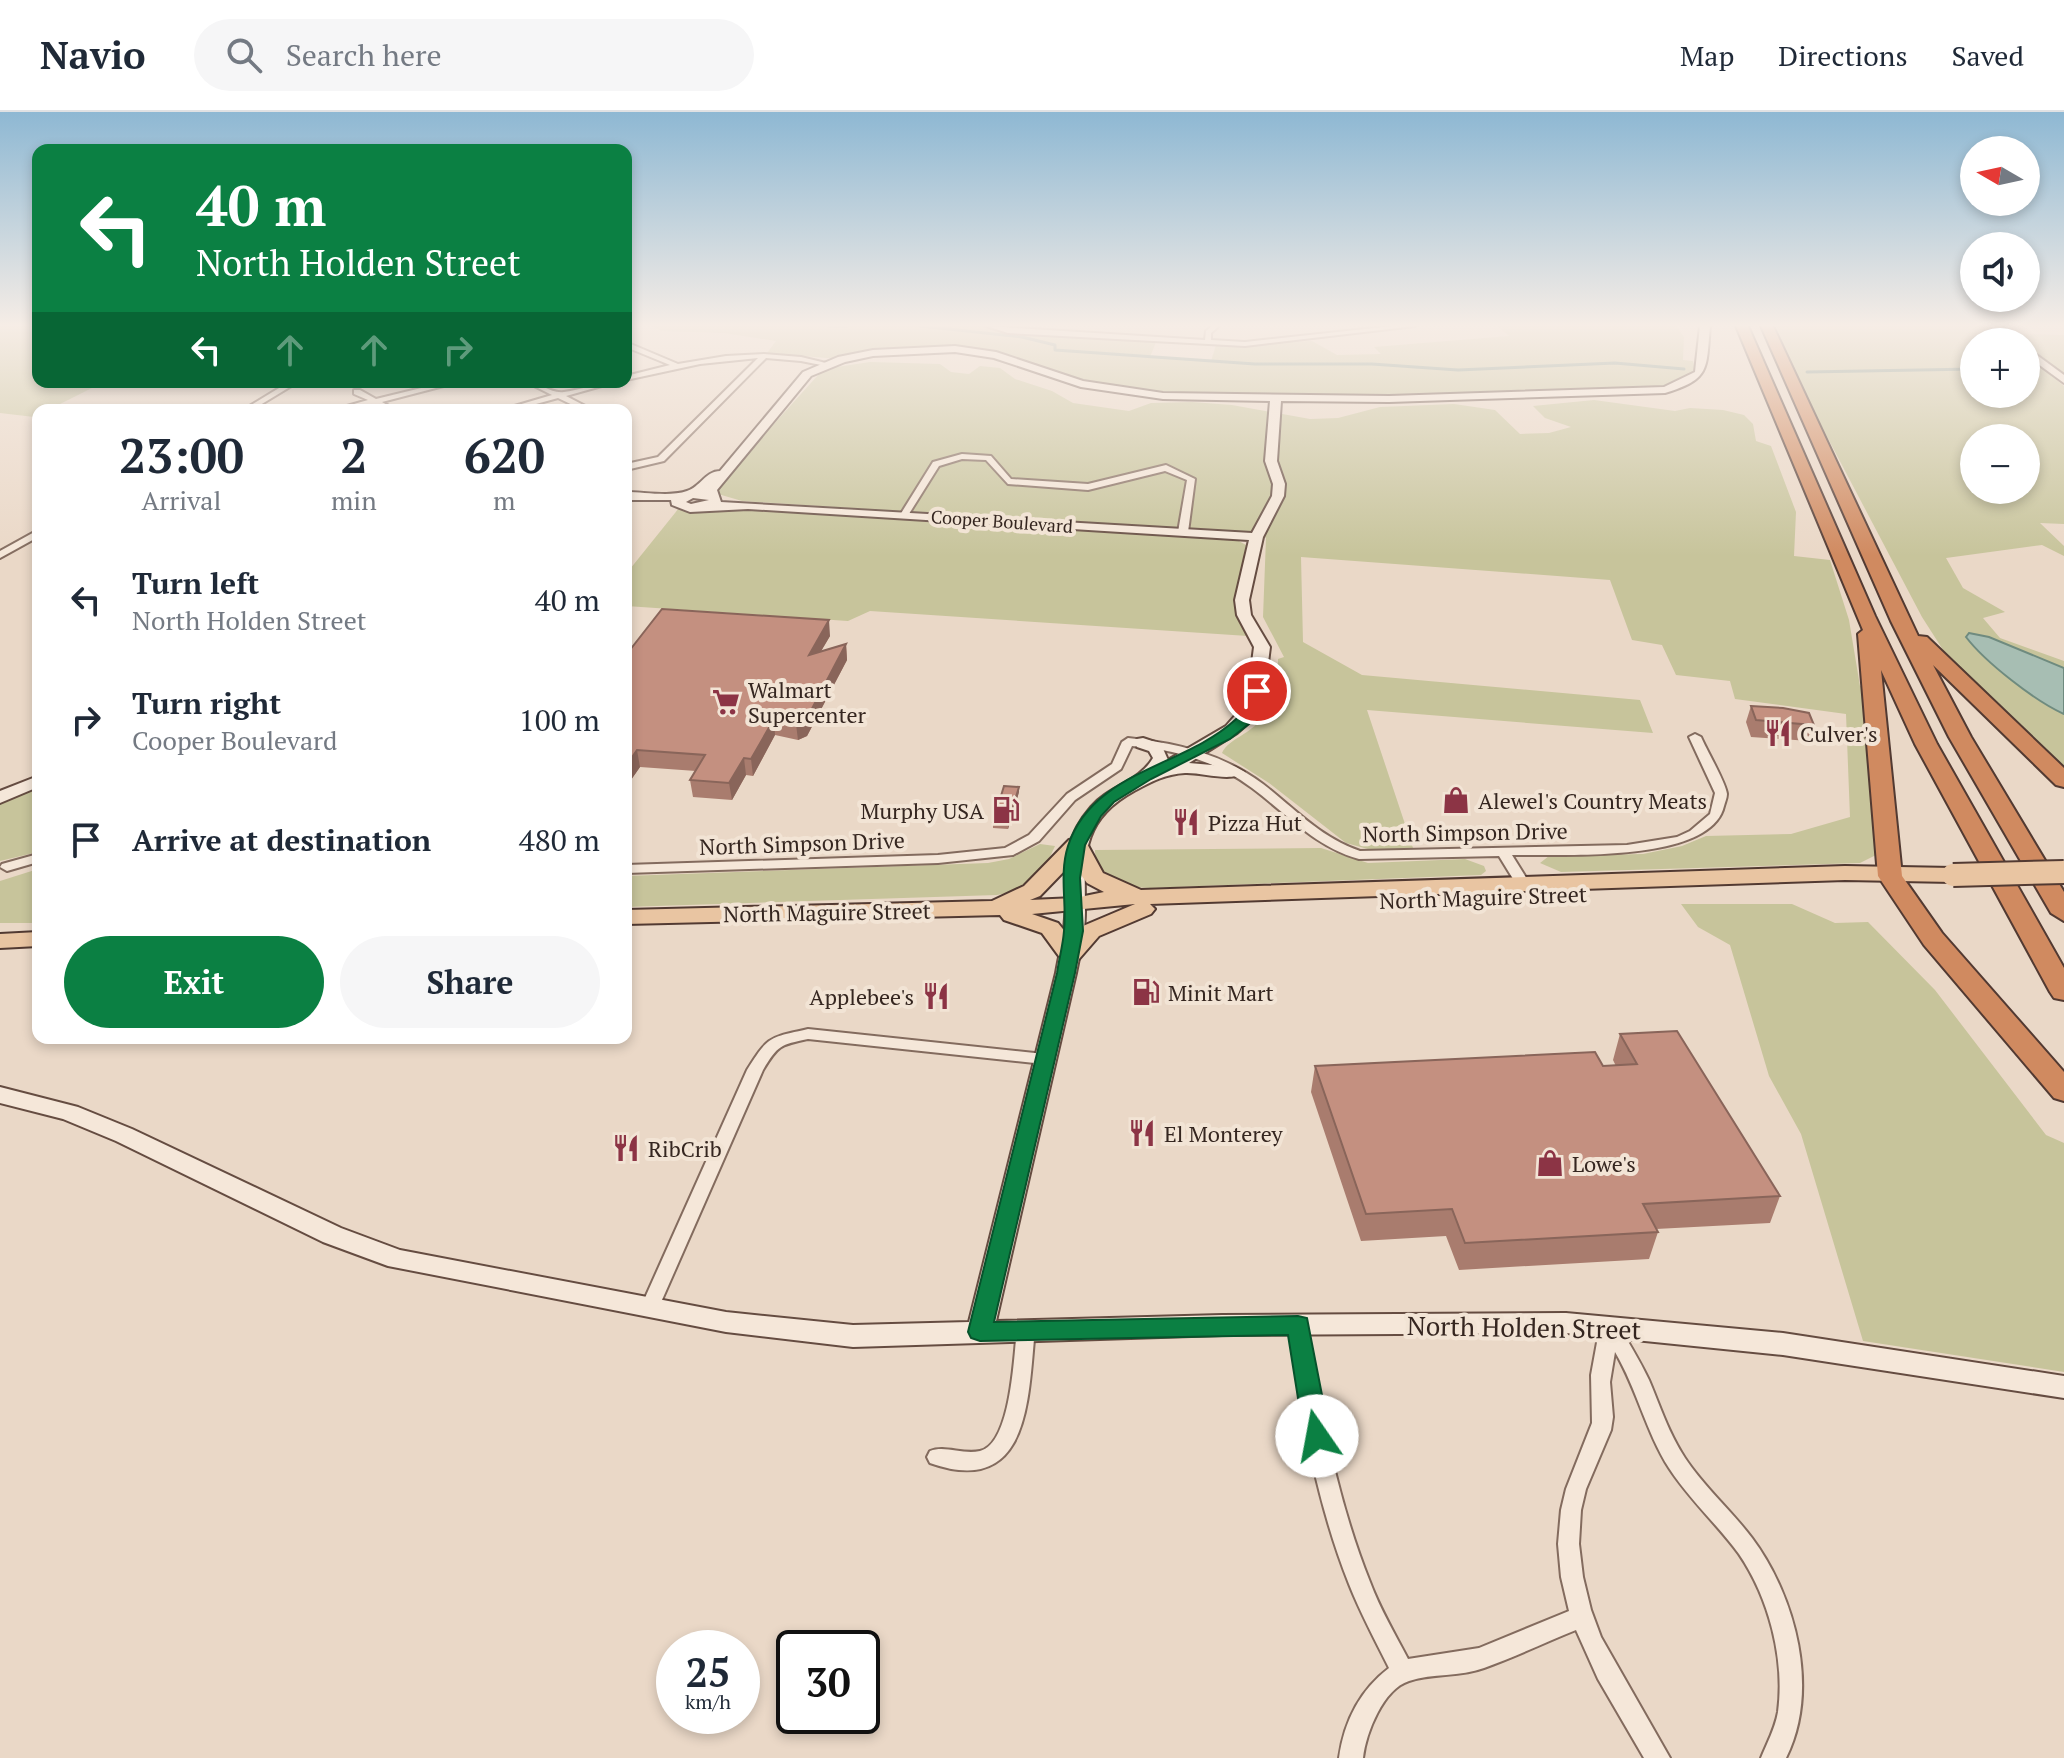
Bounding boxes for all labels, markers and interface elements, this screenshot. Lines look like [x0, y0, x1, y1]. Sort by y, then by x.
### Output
search box [194, 19, 754, 91]
text: Navio [40, 30, 146, 80]
icon: search [222, 33, 266, 77]
text: Search here [286, 35, 442, 75]
text: Map [1680, 37, 1734, 74]
text: Directions [1778, 37, 1908, 74]
text: Saved [1952, 37, 2024, 74]
north arrow [1960, 136, 2040, 216]
map controls [1960, 136, 2040, 504]
text: 40 m [196, 168, 326, 242]
icon: left [64, 176, 168, 280]
button: sound [1960, 232, 2040, 312]
text: North Holden Street [196, 239, 521, 286]
icon: left [184, 328, 228, 372]
icon: ahead [268, 328, 312, 372]
icon: ahead [352, 328, 396, 372]
icon: right [436, 328, 480, 372]
button: + [1960, 328, 2040, 408]
text: 23:00 [119, 423, 244, 487]
text: 2 [340, 423, 367, 487]
text: 620 [464, 423, 545, 487]
button: − [1960, 424, 2040, 504]
text: Arrival [142, 483, 221, 517]
text: min [331, 483, 377, 517]
text: m [493, 483, 516, 517]
street label: Cooper Boulevard [930, 504, 1074, 538]
text: Turn left [132, 563, 259, 603]
icon: left [64, 578, 108, 622]
text: 40 m [535, 580, 600, 620]
text: North Holden Street [132, 603, 366, 637]
pin [1223, 657, 1291, 725]
icon: arrive [1235, 669, 1279, 713]
place label: Walmart Supercenter [748, 675, 867, 729]
text: Turn right [132, 683, 281, 723]
supermarket icon: Walmart Supercenter [711, 687, 741, 717]
icon: right [64, 698, 108, 742]
text: 100 m [519, 700, 600, 740]
restaurant icon: Culver's [1763, 718, 1793, 748]
place label: Culver's [1800, 719, 1877, 748]
text: Cooper Boulevard [132, 723, 337, 757]
shop icon: Alewel's Country Meats [1441, 785, 1471, 815]
place label: Alewel's Country Meats [1478, 786, 1707, 815]
fuel station icon: Murphy USA [991, 795, 1021, 825]
place label: Murphy USA [860, 796, 985, 825]
restaurant icon: Pizza Hut [1171, 807, 1201, 837]
place label: Pizza Hut [1208, 808, 1302, 837]
street label: North Simpson Drive [1362, 816, 1568, 848]
icon: arrive [64, 818, 108, 862]
text: Arrive at destination [132, 820, 431, 860]
text: 480 m [519, 820, 600, 860]
street label: North Simpson Drive [699, 825, 905, 861]
street label: North Maguire Street [1379, 879, 1587, 915]
street label: North Maguire Street [723, 896, 931, 928]
button: Exit [64, 936, 324, 1028]
button: Share [340, 936, 600, 1028]
fuel station icon: Minit Mart [1131, 977, 1161, 1007]
place label: Minit Mart [1168, 978, 1274, 1007]
restaurant icon: Applebee's [921, 981, 951, 1011]
place label: Applebee's [809, 982, 914, 1011]
restaurant icon: El Monterey [1127, 1118, 1157, 1148]
place label: El Monterey [1164, 1119, 1283, 1148]
restaurant icon: RibCrib [611, 1133, 641, 1163]
place label: RibCrib [648, 1134, 722, 1163]
shop icon: Lowe's [1535, 1148, 1565, 1178]
place label: Lowe's [1572, 1149, 1636, 1178]
street label: North Holden Street [1407, 1308, 1642, 1346]
position arrow [1275, 1394, 1359, 1478]
speed limit sign: 30 [776, 1630, 880, 1734]
text: 25 [685, 1645, 731, 1698]
text: km/h [685, 1688, 731, 1715]

